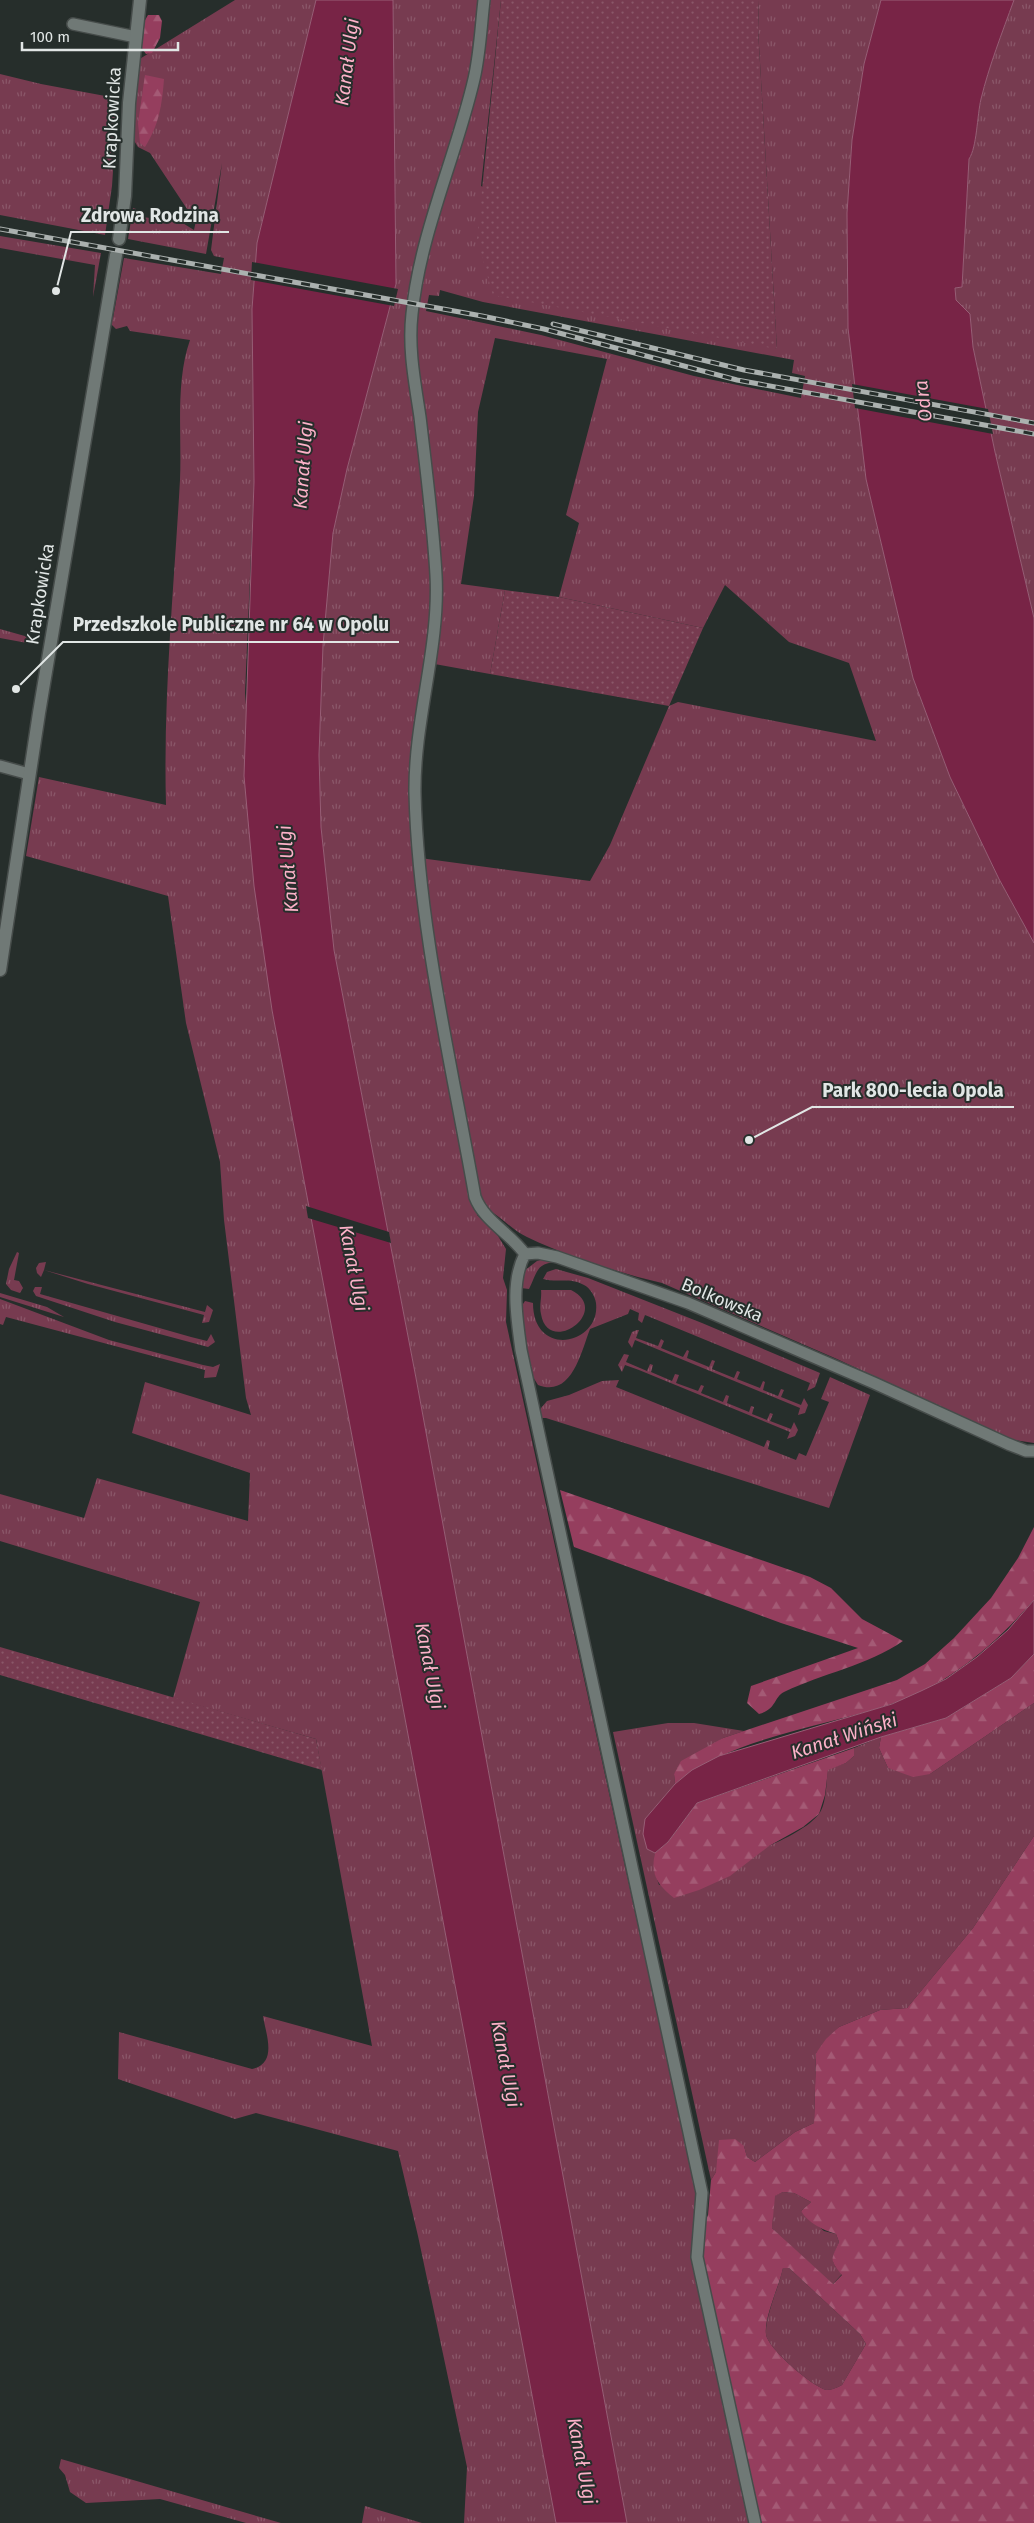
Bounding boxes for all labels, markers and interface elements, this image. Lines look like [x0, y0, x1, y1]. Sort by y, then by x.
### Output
water label: Kanał Ulgi [330, 16, 364, 107]
scale bar [22, 20, 179, 52]
text: 100 m [30, 28, 70, 46]
street label: Krapkowicka [98, 66, 126, 170]
callout: Zdrowa Rodzina [71, 198, 229, 232]
text: Zdrowa Rodzina [81, 204, 219, 227]
water label: Odra [909, 379, 937, 423]
water label: Kanał Ulgi [288, 420, 318, 510]
street label: Krapkowicka [21, 542, 59, 646]
callout: Przedszkole Publiczne nr 64 w Opolu [63, 608, 399, 642]
text: Przedszkole Publiczne nr 64 w Opolu [73, 613, 389, 636]
water label: Kanał Ulgi [273, 823, 303, 914]
callout: Park 800-lecia Opola [812, 1073, 1014, 1107]
text: Park 800-lecia Opola [822, 1079, 1004, 1102]
water label: Kanał Ulgi [334, 1223, 374, 1314]
street label: Bolkowska [678, 1273, 766, 1327]
water label: Kanał Ulgi [410, 1621, 450, 1712]
water label: Kanał Wiński [788, 1708, 901, 1764]
water label: Kanał Ulgi [486, 2019, 526, 2110]
water label: Kanał Ulgi [562, 2416, 602, 2507]

